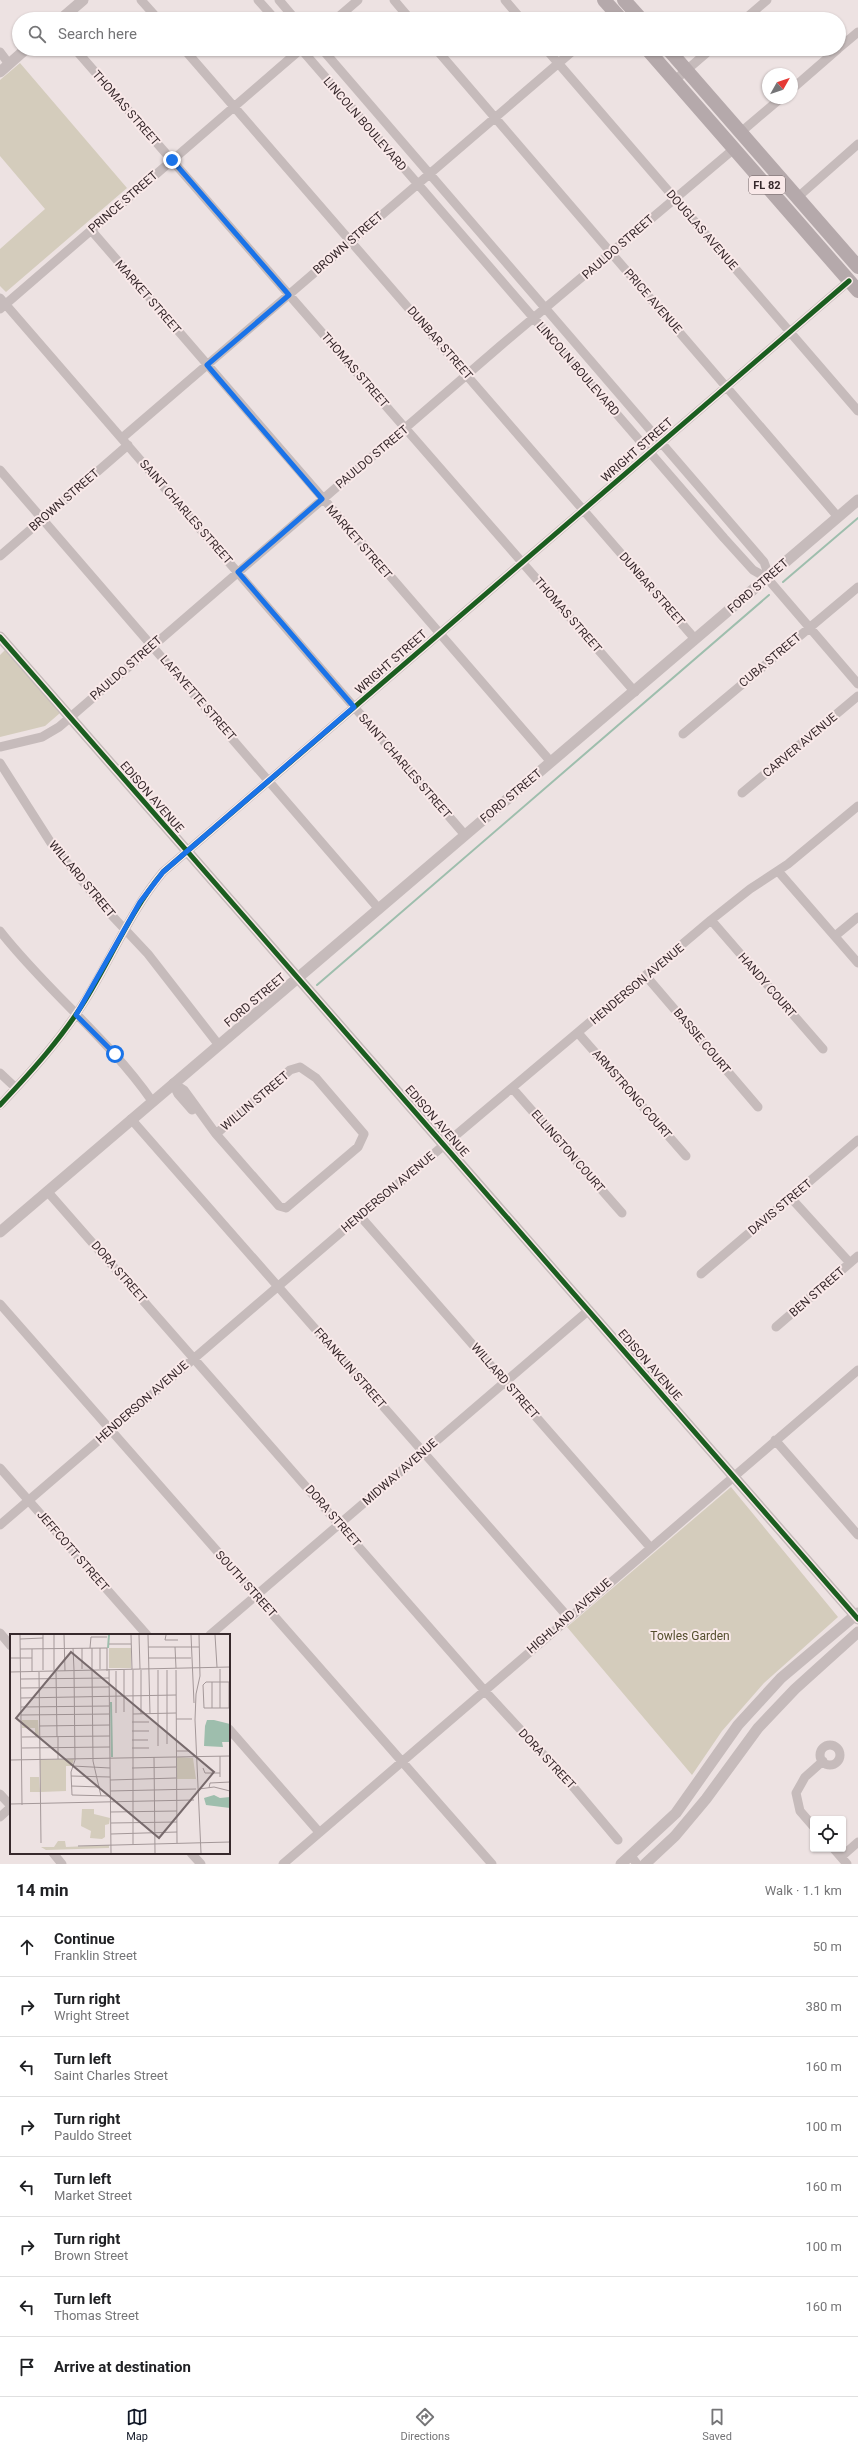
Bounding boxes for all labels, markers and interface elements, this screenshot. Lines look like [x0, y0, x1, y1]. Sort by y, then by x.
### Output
search box [12, 12, 846, 56]
icon: search [26, 23, 48, 45]
text: Search here [58, 25, 137, 43]
street label: THOMAS STREET [90, 68, 162, 148]
north arrow [762, 68, 798, 104]
street label: LINCOLN BOULEVARD [321, 74, 410, 174]
route end [163, 151, 181, 169]
street label: PRINCE STREET [86, 168, 160, 236]
road number: FL 82 [749, 176, 785, 194]
street label: DOUGLAS AVENUE [663, 187, 741, 273]
street label: BROWN STREET [310, 209, 386, 277]
street label: PAULDO STREET [579, 212, 657, 282]
street label: MARKET STREET [112, 257, 184, 337]
street label: PRICE AVENUE [621, 266, 685, 336]
street label: DUNBAR STREET [404, 304, 476, 382]
street label: LINCOLN BOULEVARD [534, 319, 623, 419]
street label: THOMAS STREET [319, 330, 391, 410]
street label: WRIGHT STREET [598, 415, 676, 485]
street label: PAULDO STREET [333, 423, 411, 491]
street label: SAINT CHARLES STREET [137, 457, 235, 567]
street label: BROWN STREET [26, 466, 102, 534]
street label: MARKET STREET [323, 502, 395, 582]
street label: DUNBAR STREET [616, 550, 688, 628]
street label: FORD STREET [725, 556, 791, 616]
street label: THOMAS STREET [532, 575, 604, 655]
street label: WRIGHT STREET [352, 627, 430, 697]
street label: CUBA STREET [736, 630, 804, 690]
street label: PAULDO STREET [87, 633, 165, 703]
street label: LAFAYETTE STREET [157, 653, 239, 743]
street label: CARVER AVENUE [760, 710, 840, 780]
street label: SAINT CHARLES STREET [356, 711, 454, 821]
street label: EDISON AVENUE [117, 759, 187, 836]
street label: FORD STREET [477, 766, 545, 826]
street label: WILLARD STREET [46, 838, 118, 920]
street label: HENDERSON AVENUE [587, 941, 687, 1027]
street label: HANDY COURT [735, 950, 799, 1020]
street label: FORD STREET [221, 970, 289, 1030]
street label: BASSIE COURT [671, 1006, 733, 1076]
route start [106, 1045, 124, 1063]
street label: ARMSTRONG COURT [590, 1047, 674, 1141]
street label: WILLIN STREET [218, 1069, 292, 1133]
street label: EDISON AVENUE [402, 1083, 472, 1160]
street label: ELLINGTON COURT [528, 1107, 608, 1195]
street label: HENDERSON AVENUE [338, 1149, 438, 1235]
street label: DAVIS STREET [745, 1176, 815, 1238]
street label: DORA STREET [88, 1238, 150, 1306]
street label: BEN STREET [787, 1264, 847, 1320]
street label: FRANKLIN STREET [311, 1325, 389, 1411]
street label: EDISON AVENUE [615, 1327, 685, 1404]
street label: WILLARD STREET [468, 1340, 542, 1422]
street label: HENDERSON AVENUE [93, 1358, 191, 1446]
street label: MIDWAY AVENUE [360, 1436, 440, 1508]
street label: DORA STREET [302, 1482, 364, 1550]
street label: JEFFCOTT STREET [34, 1508, 112, 1594]
street label: SOUTH STREET [213, 1548, 279, 1620]
street label: HIGHLAND AVENUE [524, 1575, 614, 1656]
park label: Towles Garden [650, 1629, 730, 1643]
inset map [10, 1634, 230, 1854]
street label: DORA STREET [516, 1726, 578, 1792]
map controls [810, 1816, 846, 1852]
button: locate [810, 1816, 846, 1852]
text: 14 min [16, 1880, 69, 1900]
text: Walk · 1.1 km [765, 1883, 842, 1898]
text: Continue [54, 1930, 115, 1948]
icon: ahead [16, 1936, 38, 1958]
text: 50 m [813, 1939, 842, 1954]
text: Franklin Street [54, 1948, 137, 1963]
text: Turn right [54, 1990, 120, 2008]
icon: right [16, 1996, 38, 2018]
text: 380 m [805, 1999, 842, 2014]
text: Wright Street [54, 2008, 129, 2023]
text: Turn left [54, 2050, 111, 2068]
icon: left [16, 2056, 38, 2078]
text: 160 m [805, 2059, 842, 2074]
text: Saint Charles Street [54, 2068, 168, 2083]
text: Turn right [54, 2110, 120, 2128]
icon: right [16, 2116, 38, 2138]
text: 100 m [805, 2119, 842, 2134]
text: Pauldo Street [54, 2128, 132, 2143]
text: Turn left [54, 2170, 111, 2188]
icon: left [16, 2176, 38, 2198]
text: 160 m [805, 2179, 842, 2194]
text: Market Street [54, 2188, 132, 2203]
text: Turn right [54, 2230, 120, 2248]
icon: right [16, 2236, 38, 2258]
text: 100 m [805, 2239, 842, 2254]
text: Brown Street [54, 2248, 128, 2263]
text: Turn left [54, 2290, 111, 2308]
icon: left [16, 2296, 38, 2318]
text: 160 m [805, 2299, 842, 2314]
text: Thomas Street [54, 2308, 139, 2323]
icon: arrive [16, 2356, 38, 2378]
text: Arrive at destination [54, 2358, 191, 2376]
tab: Map [126, 2406, 148, 2443]
tab: Directions [400, 2406, 450, 2443]
tab: Saved [702, 2406, 732, 2443]

